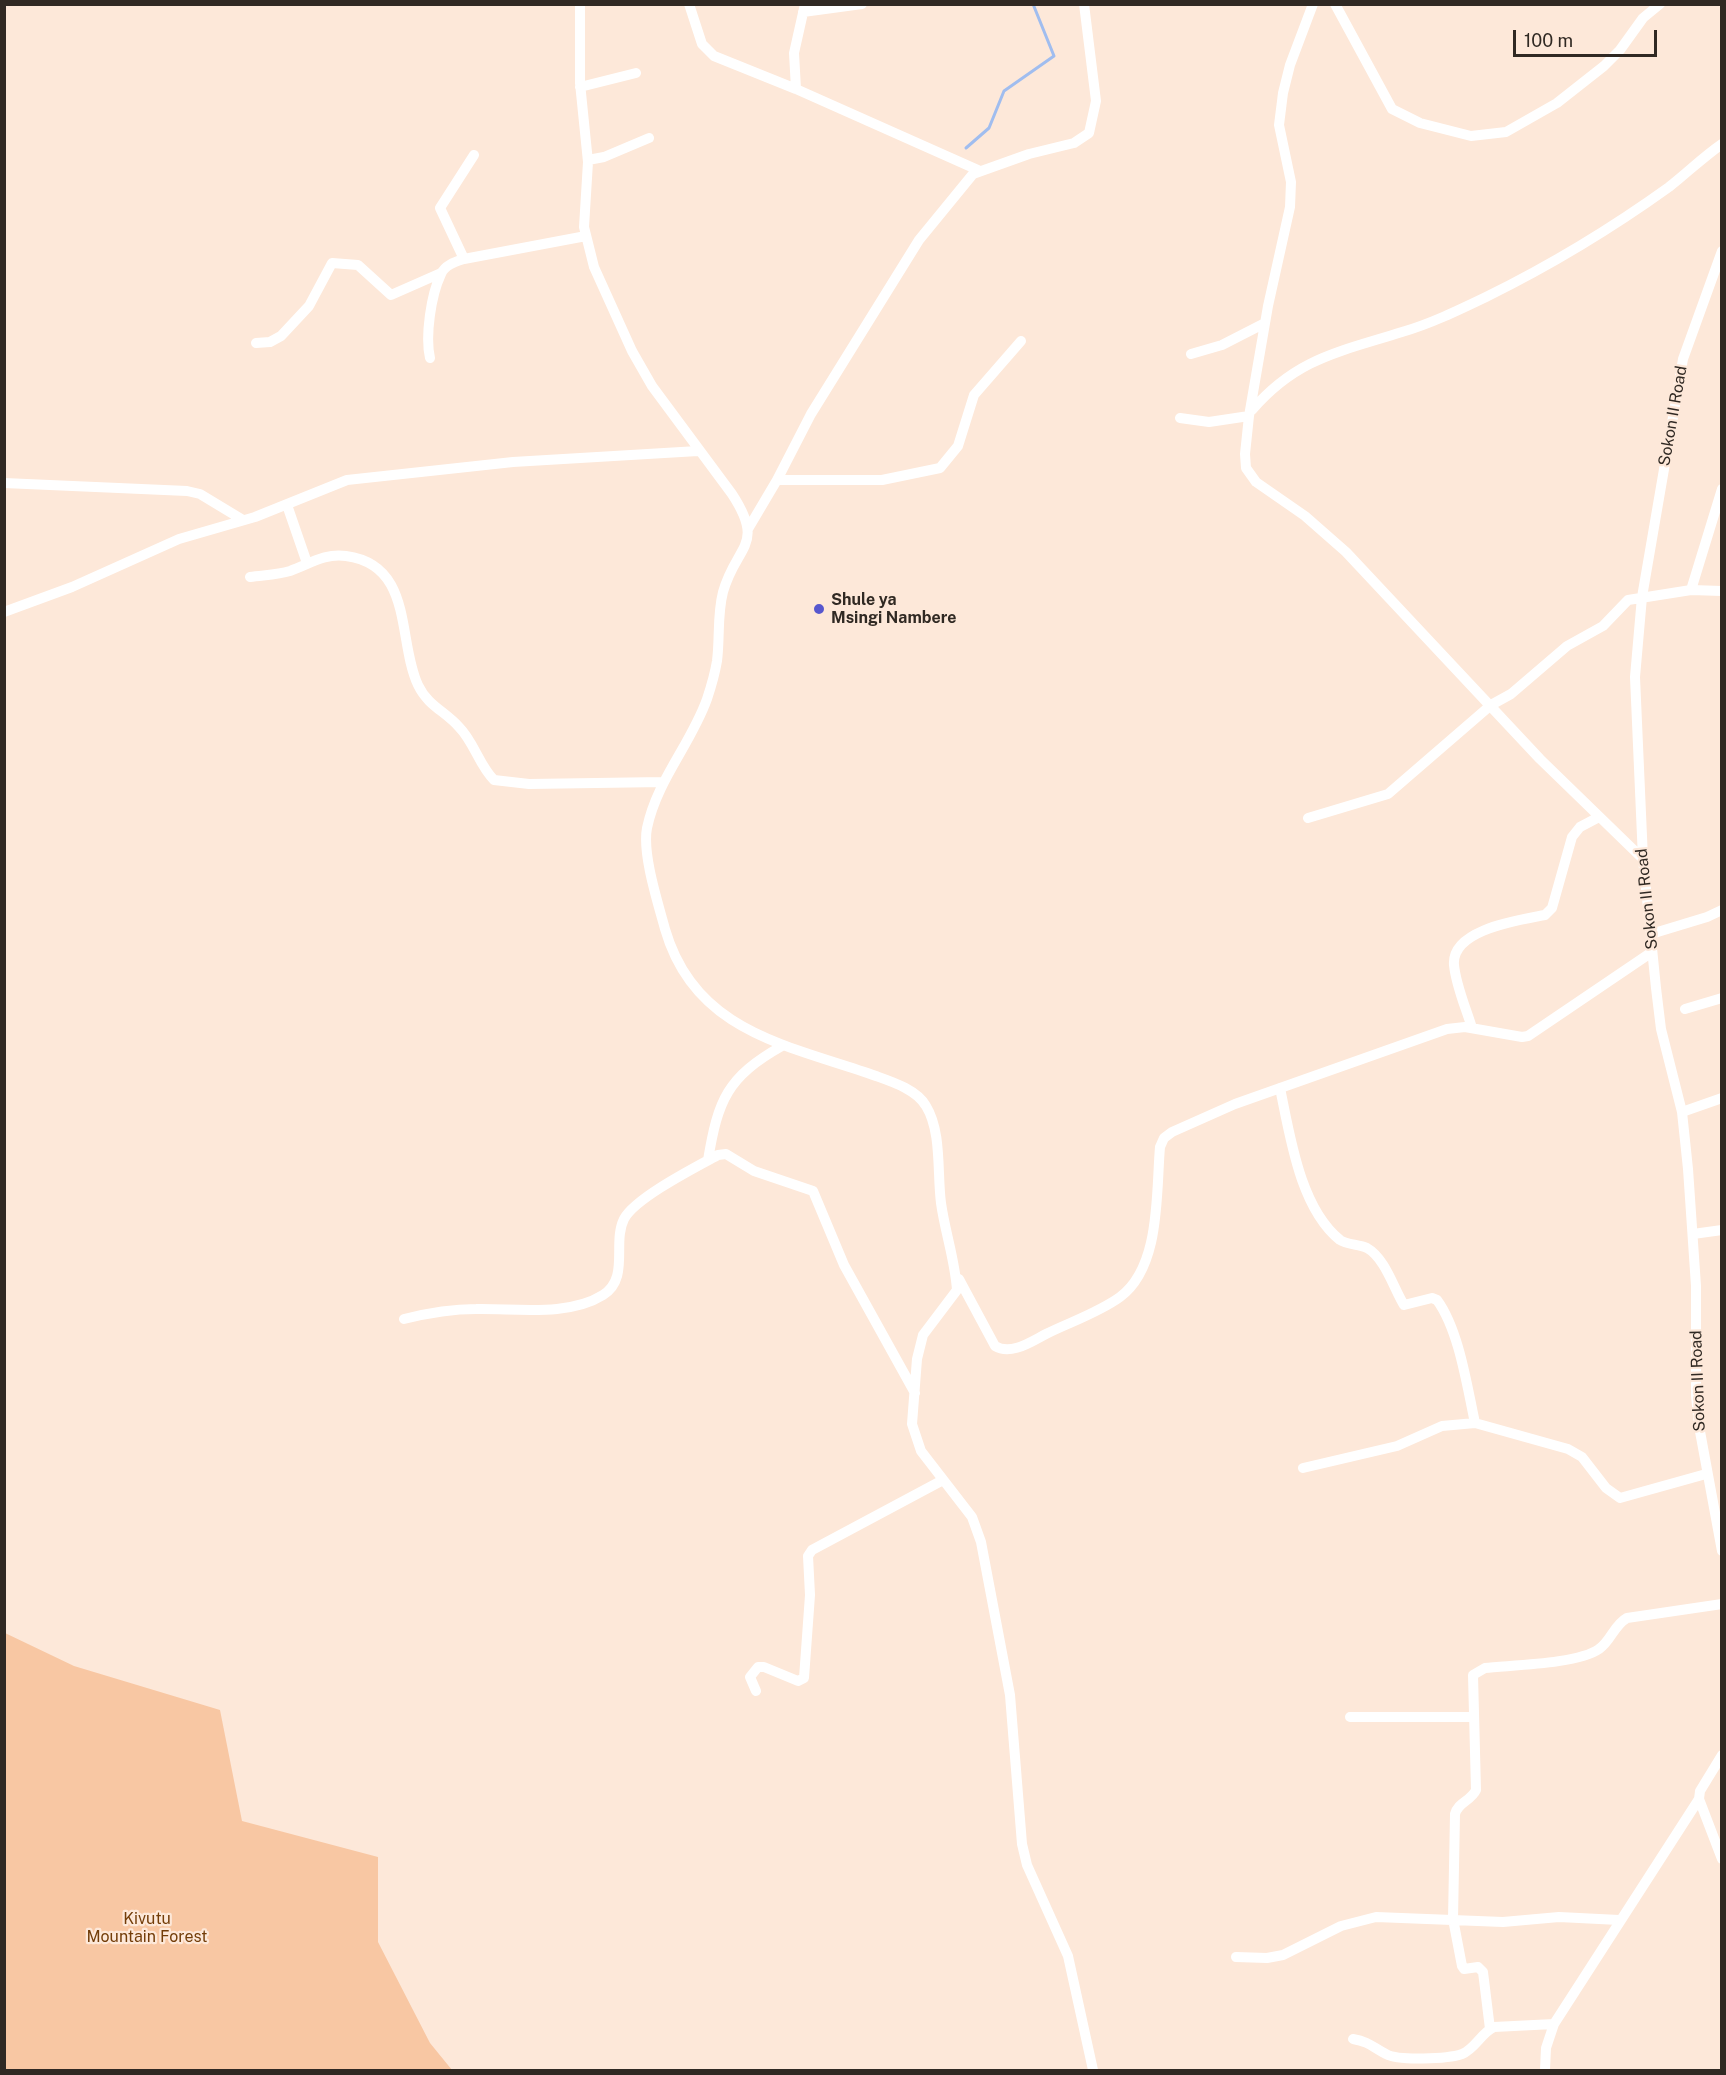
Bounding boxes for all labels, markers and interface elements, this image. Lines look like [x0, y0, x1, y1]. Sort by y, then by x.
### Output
scale bar [1516, 18, 1660, 56]
text: 100 m [1524, 30, 1573, 51]
street label: Sokon II Road [1655, 364, 1691, 468]
place label: Shule ya Msingi Nambere [831, 590, 956, 628]
marker: Shule ya Msingi Nambere [812, 602, 826, 616]
street label: Sokon II Road [1632, 848, 1662, 950]
street label: Sokon II Road [1687, 1330, 1709, 1432]
park label: Kivutu Mountain Forest [86, 1909, 208, 1947]

